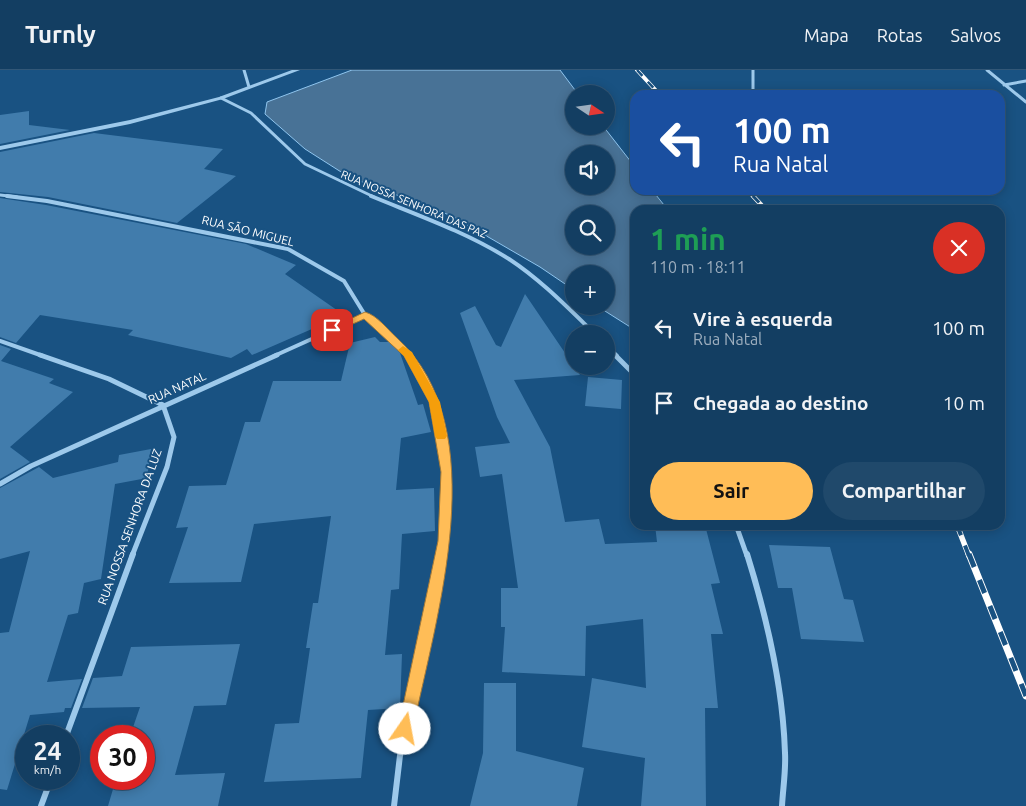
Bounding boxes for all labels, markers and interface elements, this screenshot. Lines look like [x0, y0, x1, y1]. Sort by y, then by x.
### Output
text: Turnly [25, 21, 96, 48]
text: Mapa [804, 25, 849, 45]
text: Rotas [877, 25, 923, 45]
text: Salvos [951, 25, 1001, 45]
north arrow [565, 85, 615, 135]
map controls [565, 85, 615, 375]
icon: left [650, 110, 715, 175]
text: 100 m [733, 110, 831, 150]
button: sound [565, 145, 615, 195]
text: Rua Natal [733, 151, 828, 176]
street label: RUA NOSSA SENHORA DAS PAZ [339, 168, 489, 240]
button: search [565, 205, 615, 255]
street label: RUA SÃO MIGUEL [201, 213, 296, 248]
text: 1 min [650, 222, 726, 256]
button: close [933, 222, 985, 274]
text: 110 m · 18:11 [650, 258, 746, 276]
button: + [565, 265, 615, 315]
text: Vire à esquerda [693, 308, 833, 330]
pin [311, 309, 353, 351]
icon: left [650, 314, 678, 342]
icon: arrive [318, 316, 346, 344]
text: 100 m [932, 317, 985, 339]
button: − [565, 325, 615, 375]
text: Rua Natal [693, 330, 762, 348]
street label: RUA NATAL [146, 369, 208, 406]
icon: arrive [650, 389, 678, 417]
text: Chegada ao destino [693, 392, 869, 414]
text: 10 m [943, 392, 985, 414]
street label: RUA NOSSA SENHORA DA LUZ [95, 447, 164, 606]
button: Sair [650, 462, 813, 520]
button: Compartilhar [823, 462, 985, 520]
position arrow [378, 702, 430, 754]
speed limit sign: 30 [90, 725, 155, 790]
text: 24 [33, 737, 62, 765]
text: km/h [34, 763, 61, 776]

